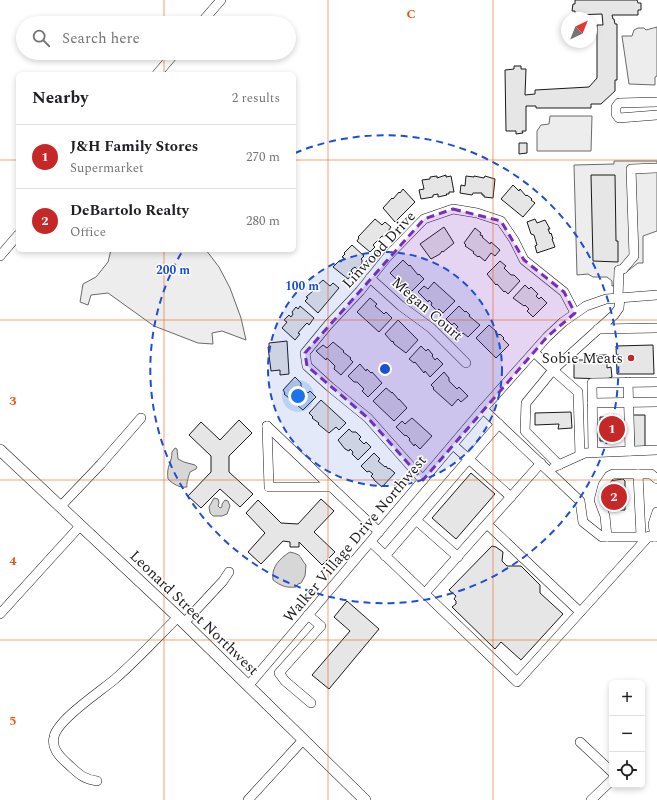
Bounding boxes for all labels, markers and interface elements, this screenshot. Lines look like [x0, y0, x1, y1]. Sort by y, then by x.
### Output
text: C [406, 4, 416, 24]
north arrow [561, 12, 597, 48]
search box [16, 16, 296, 60]
icon: search [30, 27, 52, 49]
text: Search here [62, 27, 140, 50]
text: Nearby [32, 85, 88, 111]
text: 2 results [232, 88, 280, 108]
text: J&H Family Stores [70, 135, 198, 158]
text: 1 [41, 147, 49, 167]
text: 270 m [246, 147, 280, 167]
text: Supermarket [70, 158, 144, 178]
text: DeBartolo Realty [70, 199, 189, 222]
street label: Linwood Drive [337, 206, 421, 294]
text: 2 [41, 211, 49, 231]
text: 280 m [246, 211, 280, 231]
text: Office [70, 222, 106, 242]
text: 200 m [156, 261, 190, 280]
street label: Megan Court [386, 271, 468, 347]
text: 100 m [285, 277, 319, 296]
place label: Sobie Meats [542, 347, 623, 370]
marker: Sobie Meats [626, 353, 636, 363]
centre of rings [378, 362, 392, 376]
your location [288, 386, 308, 406]
text: 3 [9, 391, 17, 411]
pin: 1 [599, 414, 625, 444]
street label: Walker Village Drive Northwest [278, 450, 432, 628]
pin: 2 [601, 482, 627, 512]
street label: Leonard Street Northwest [124, 545, 264, 681]
text: 4 [9, 551, 17, 571]
map controls [609, 680, 645, 788]
button: + [609, 680, 645, 716]
text: 5 [9, 711, 17, 731]
button: − [609, 716, 645, 752]
button: locate [609, 752, 645, 788]

